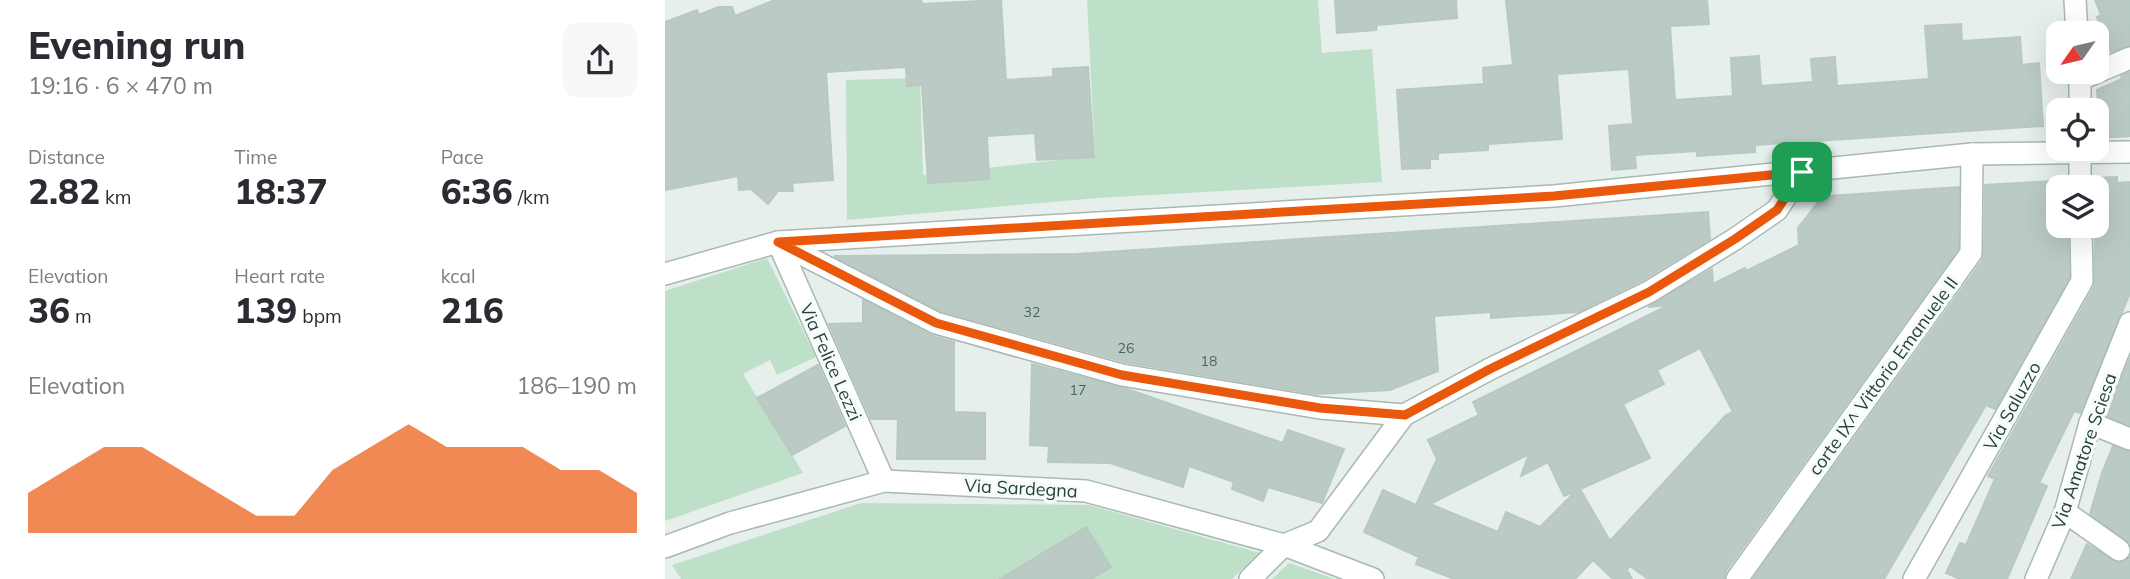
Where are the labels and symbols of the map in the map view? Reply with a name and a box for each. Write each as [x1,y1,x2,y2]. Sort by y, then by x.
north arrow [2046,21,2109,84]
pin [1772,142,1832,202]
street label: corte IX^ Vittorio Emanuele II [1803,272,1963,480]
street label: Via Felice Lezzi [795,300,867,424]
house number: 32 [1024,303,1040,321]
house number: 26 [1118,339,1134,357]
house number: 18 [1201,352,1217,370]
street label: Via Saluzzo [1978,358,2046,454]
street label: Via Amatore Sciesa [2047,370,2121,532]
house number: 17 [1070,381,1086,399]
street label: Via Sardegna [964,474,1078,502]

